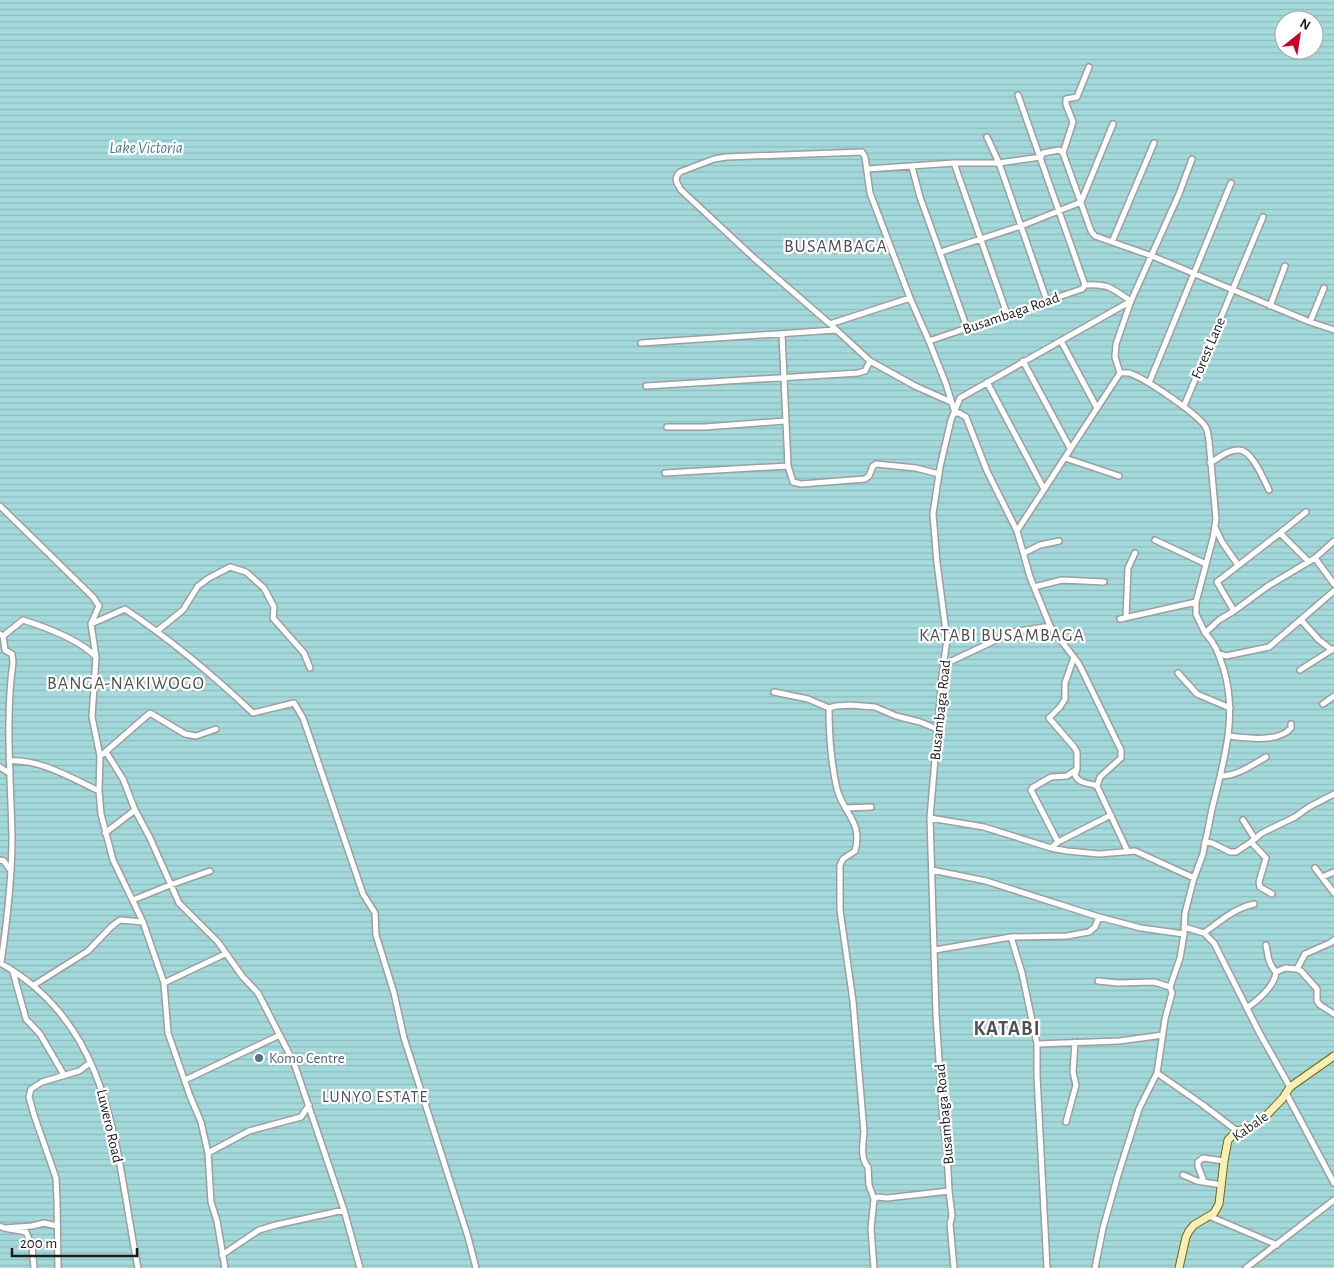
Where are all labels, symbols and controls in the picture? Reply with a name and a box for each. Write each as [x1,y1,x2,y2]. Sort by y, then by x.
north arrow [1274,10,1324,60]
text: N [1297,16,1313,33]
water label: Lake Victoria [109,140,183,156]
district label: BUSAMBAGA [784,238,888,256]
street label: Busambaga Road [961,290,1062,337]
street label: Forest Lane [1189,315,1228,381]
district label: KATABI BUSAMBAGA [919,627,1085,645]
street label: Busambaga Road [928,659,953,761]
district label: BANGA-NAKIWOGO [47,675,205,693]
district label: KATABI [973,1019,1041,1039]
place label: Komo Centre [269,1051,345,1066]
marker: Komo Centre [253,1052,265,1064]
street label: Busambaga Road [933,1063,956,1165]
street label: Luwero Road [94,1088,125,1165]
district label: LUNYO ESTATE [322,1089,428,1105]
street label: Kabale [1229,1109,1271,1144]
scale bar [12,1226,138,1258]
text: 200 m [20,1236,57,1251]

